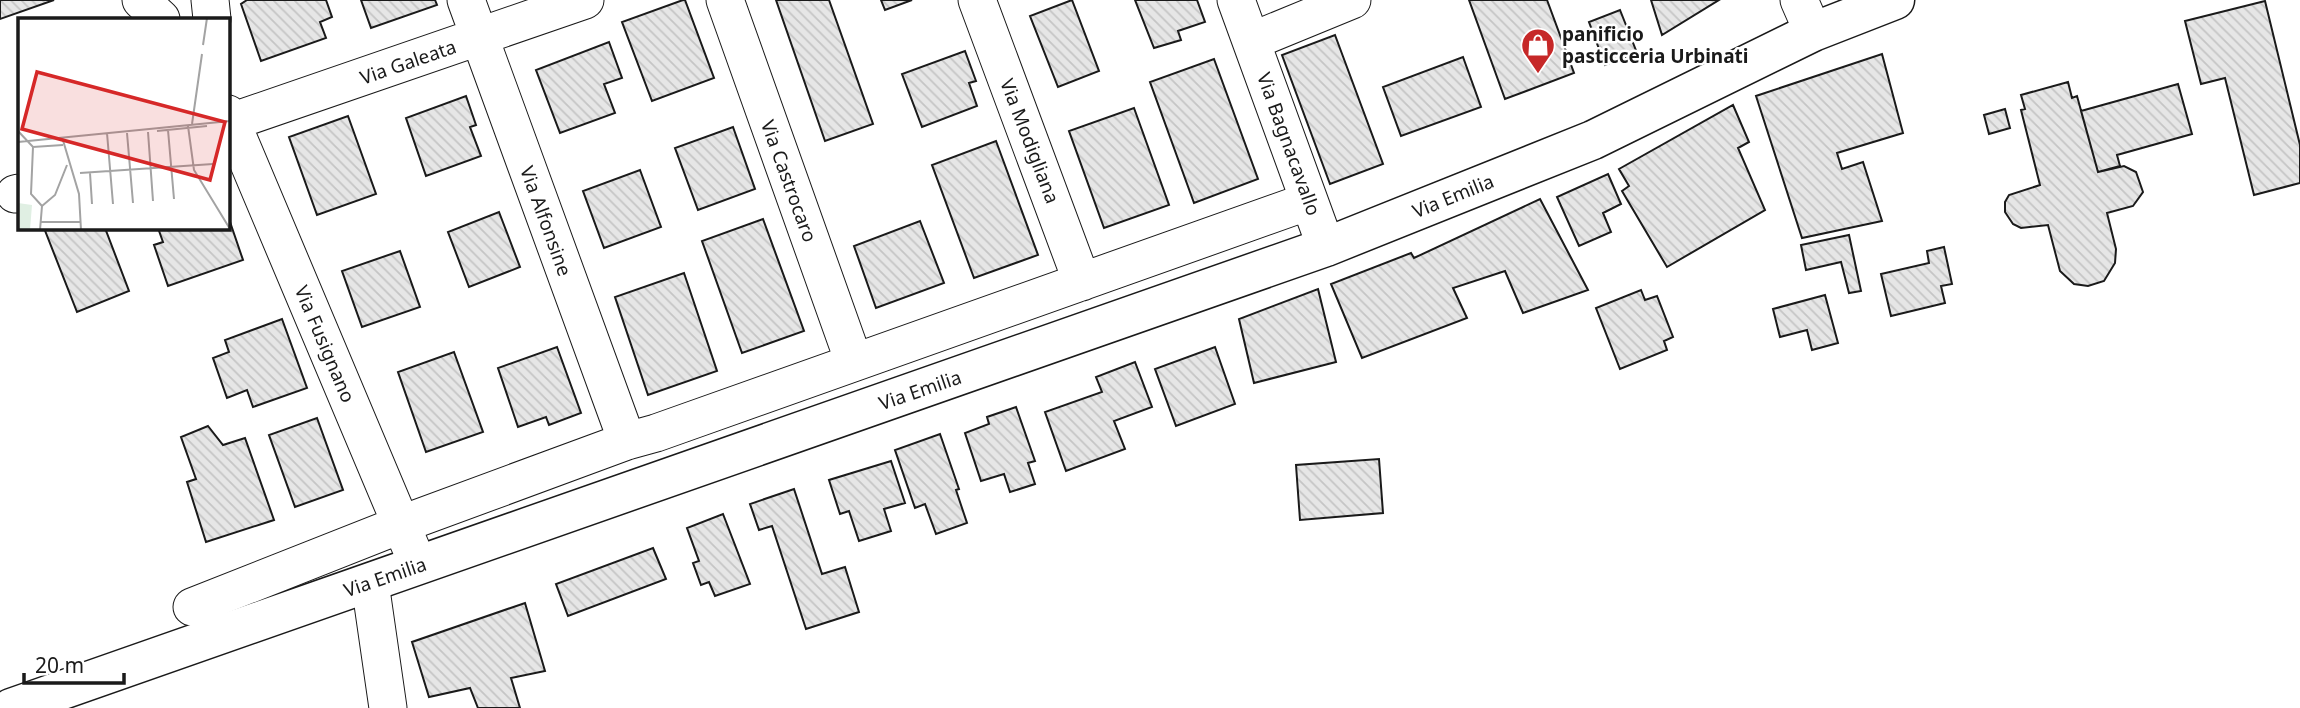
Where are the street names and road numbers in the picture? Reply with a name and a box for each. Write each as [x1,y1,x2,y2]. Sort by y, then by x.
street label: Via Galeata [356,33,460,91]
street label: Via Bagnacavallo [1251,69,1327,219]
street label: Via Modigliana [994,75,1066,207]
street label: Via Castrocaro [755,116,823,246]
street label: Via Alfonsine [514,162,578,280]
street label: Via Emilia [1408,168,1498,224]
street label: Via Fusignano [289,281,361,407]
street label: Via Emilia [875,364,965,416]
street label: Via Emilia [340,551,430,603]

